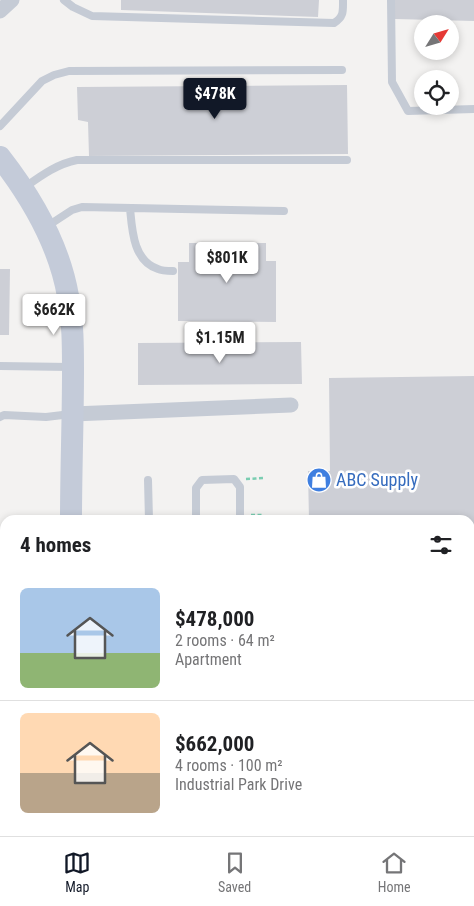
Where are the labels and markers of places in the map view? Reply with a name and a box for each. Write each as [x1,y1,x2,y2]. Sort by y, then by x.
pin: $478K [180,78,250,120]
pin: $801K [192,242,262,284]
pin: $662K [19,294,89,336]
pin: $1.15M [179,322,261,364]
shop icon: ABC Supply [306,467,332,493]
place label: ABC Supply [336,469,418,490]

